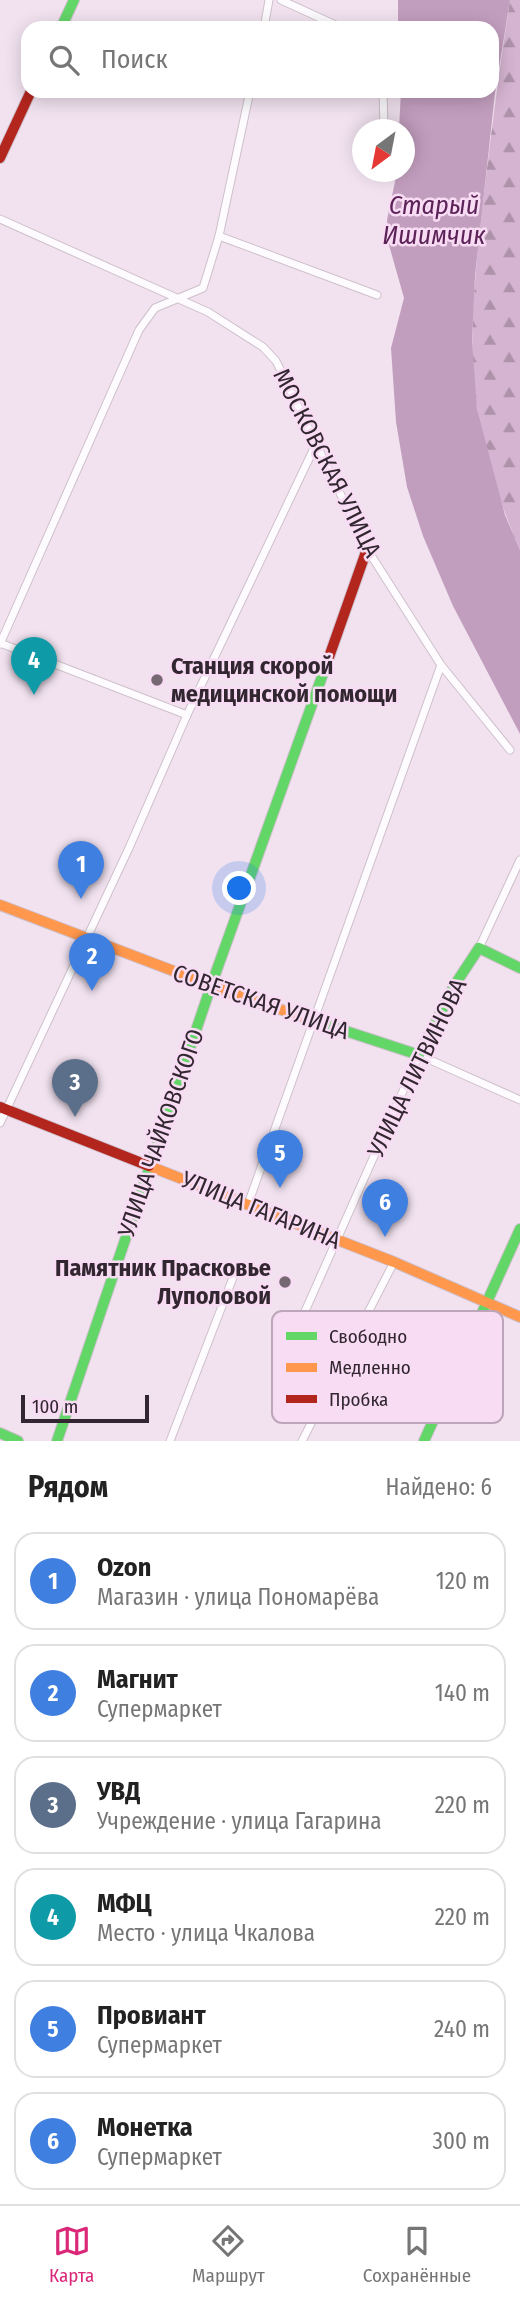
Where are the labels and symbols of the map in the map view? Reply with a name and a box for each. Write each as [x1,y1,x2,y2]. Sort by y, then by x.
north arrow [352,119,415,182]
water label: Старый Ишимчик [382,190,486,251]
street label: МОСКОВСКАЯ УЛИЦА [267,364,387,562]
pin: 4 [11,637,57,695]
place label: Станция скорой медицинской помощи [171,652,397,708]
marker: Станция скорой медицинской помощи [149,672,165,688]
pin: 1 [58,841,104,899]
your location [222,871,256,905]
pin: 2 [69,933,115,991]
street label: СОВЕТСКАЯ УЛИЦА [169,959,353,1045]
street label: УЛИЦА ЛИТВИНОВА [361,974,473,1163]
street label: УЛИЦА ЧАЙКОВСКОГО [112,1025,210,1242]
pin: 3 [52,1059,98,1117]
pin: 5 [257,1130,303,1188]
street label: УЛИЦА ГАГАРИНА [176,1165,345,1255]
pin: 6 [362,1179,408,1237]
place label: Памятник Прасковье Луполовой [55,1254,271,1310]
marker: Памятник Прасковье Луполовой [277,1274,293,1290]
legend [272,1311,503,1423]
text: Свободно [329,1325,407,1348]
text: Медленно [329,1356,411,1379]
text: Пробка [329,1388,388,1411]
scale bar [21,1392,149,1424]

